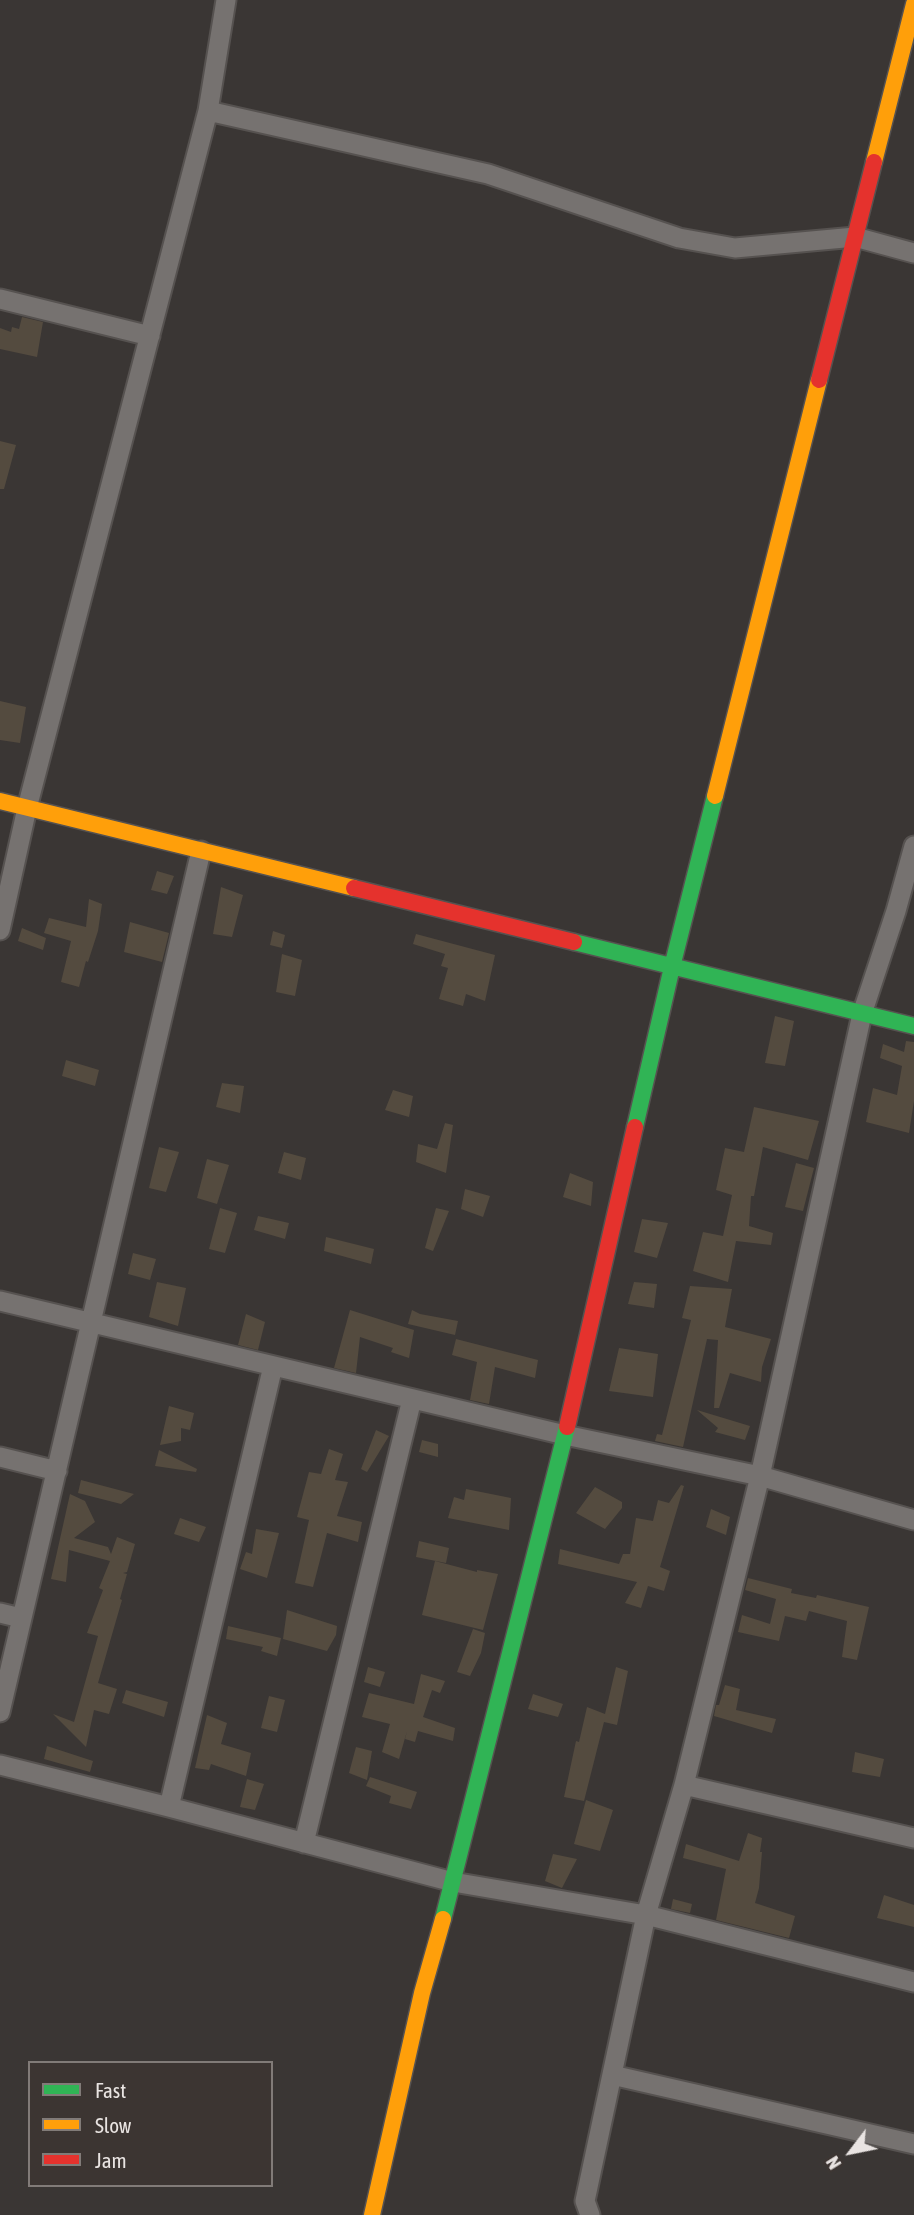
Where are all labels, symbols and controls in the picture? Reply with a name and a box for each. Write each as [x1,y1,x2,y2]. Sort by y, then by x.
legend [28,2061,273,2187]
text: Fast [95,2078,126,2102]
text: Slow [95,2113,131,2137]
north arrow [816,2117,886,2187]
text: Jam [95,2148,127,2172]
text: N [821,2153,845,2174]

